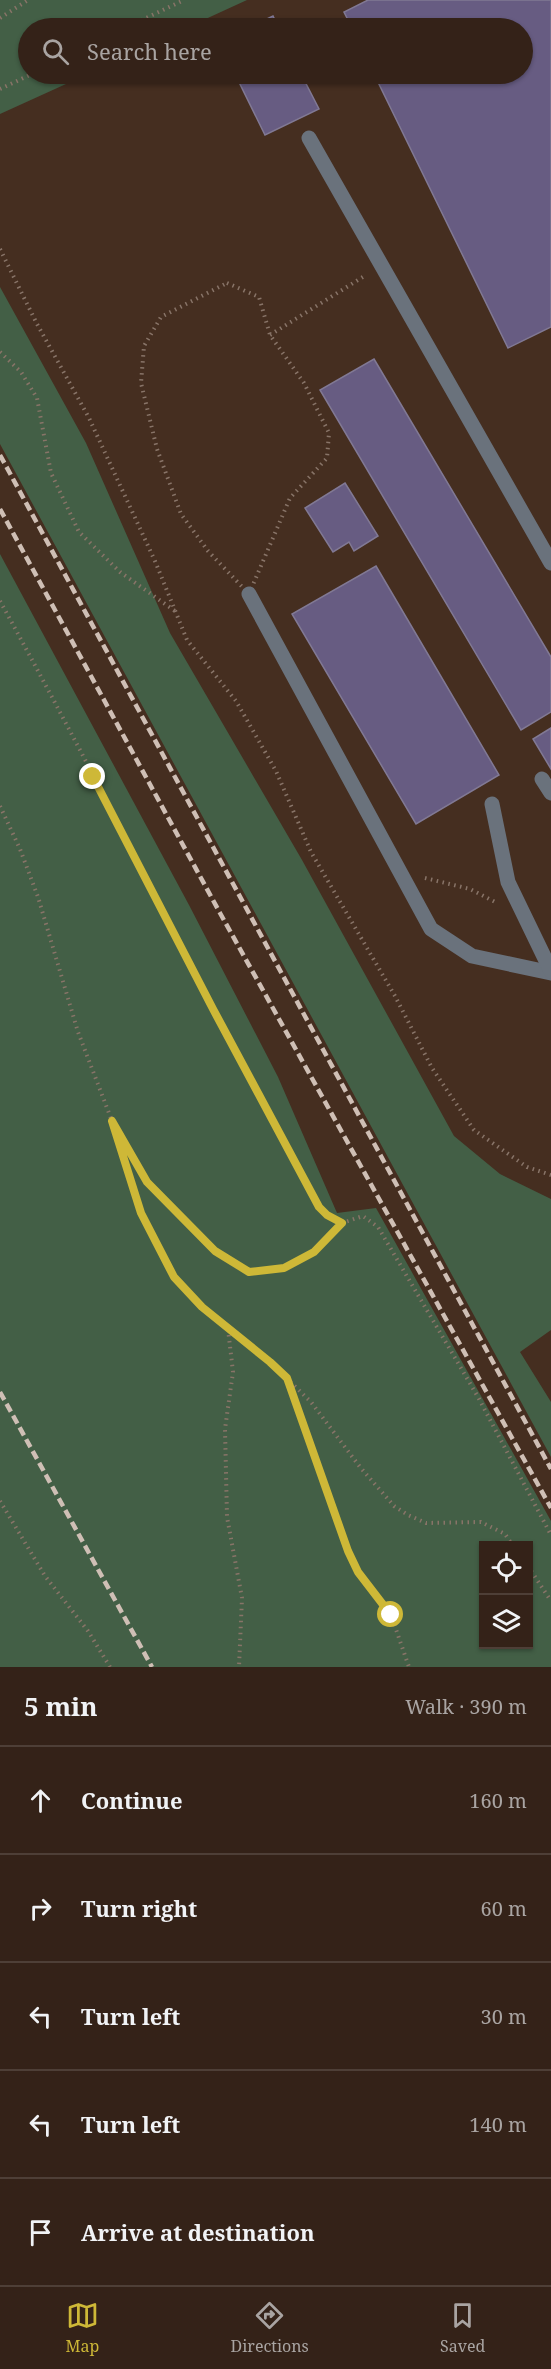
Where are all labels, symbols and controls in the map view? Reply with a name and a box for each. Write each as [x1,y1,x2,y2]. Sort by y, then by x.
search box [18,18,533,84]
icon: search [39,35,72,68]
text: Search here [87,36,212,66]
route end [79,763,105,789]
map controls [479,1541,533,1649]
button: locate [479,1541,533,1595]
button: layers [479,1595,533,1649]
route start [377,1601,403,1627]
text: 5 min [24,1688,98,1724]
text: Walk · 390 m [405,1693,527,1720]
icon: ahead [24,1784,57,1817]
text: Continue [81,1785,183,1815]
text: 160 m [469,1787,527,1814]
icon: right [24,1892,57,1925]
text: Turn right [81,1893,197,1923]
text: 60 m [481,1895,527,1922]
icon: left [24,2000,57,2033]
text: Turn left [81,2001,180,2031]
text: 30 m [481,2003,527,2030]
icon: left [24,2108,57,2141]
text: Turn left [81,2109,180,2139]
text: 140 m [469,2111,527,2138]
icon: arrive [24,2216,57,2249]
text: Arrive at destination [81,2217,315,2247]
tab: Map [66,2299,99,2357]
tab: Directions [231,2299,309,2357]
tab: Saved [440,2299,485,2357]

